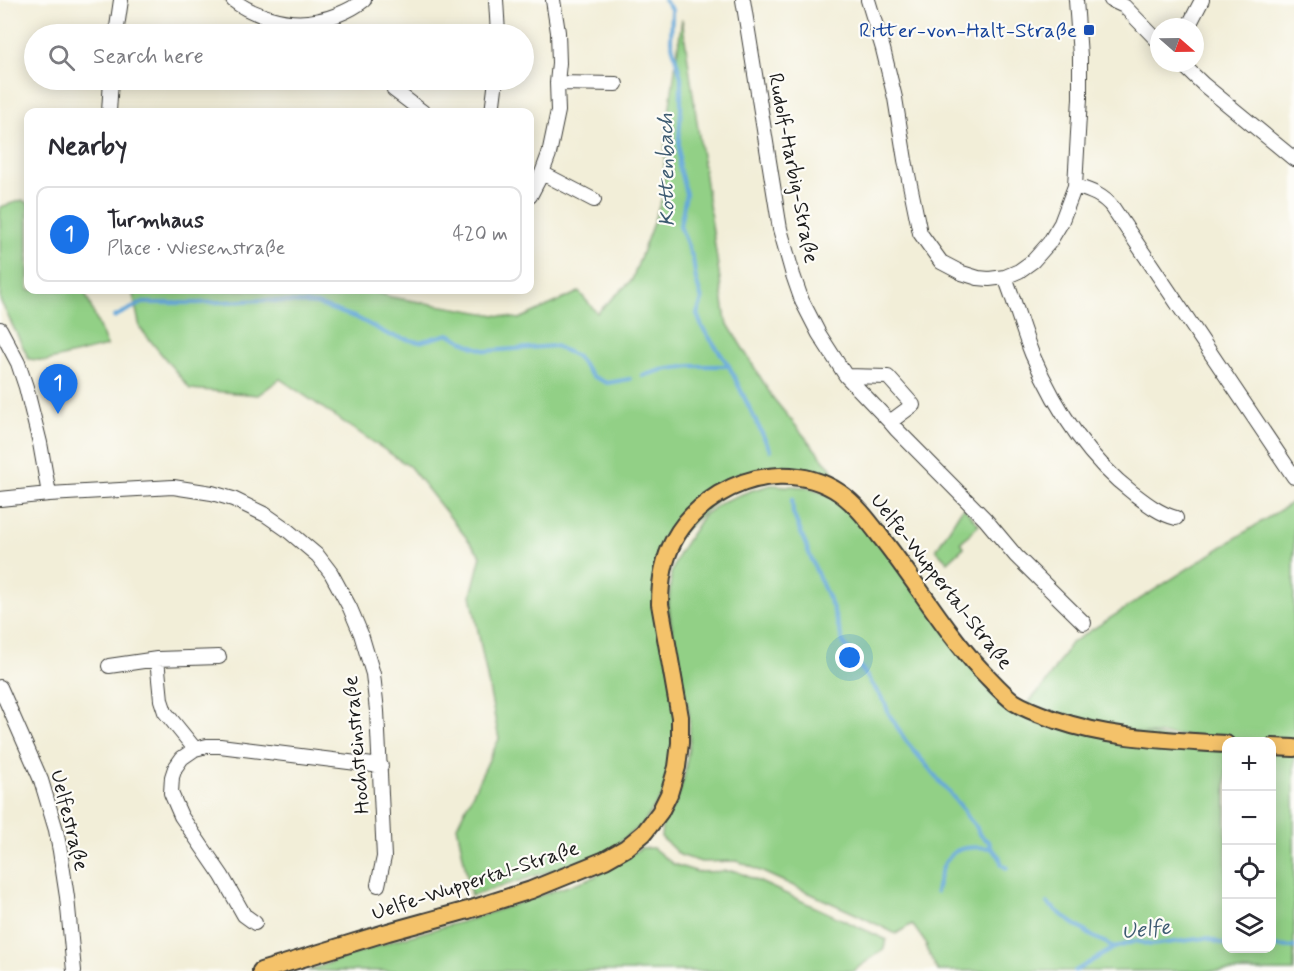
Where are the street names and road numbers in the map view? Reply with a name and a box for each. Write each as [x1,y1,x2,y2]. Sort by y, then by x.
street label: Rudolf-Harbig-Straße [761,71,825,266]
street label: Uelfe-Wuppertal-Straße [864,488,1019,675]
street label: Hochsteinstraße [337,675,377,815]
street label: Uelfestraße [43,767,95,874]
street label: Uelfe-Wuppertal-Straße [368,834,583,928]

